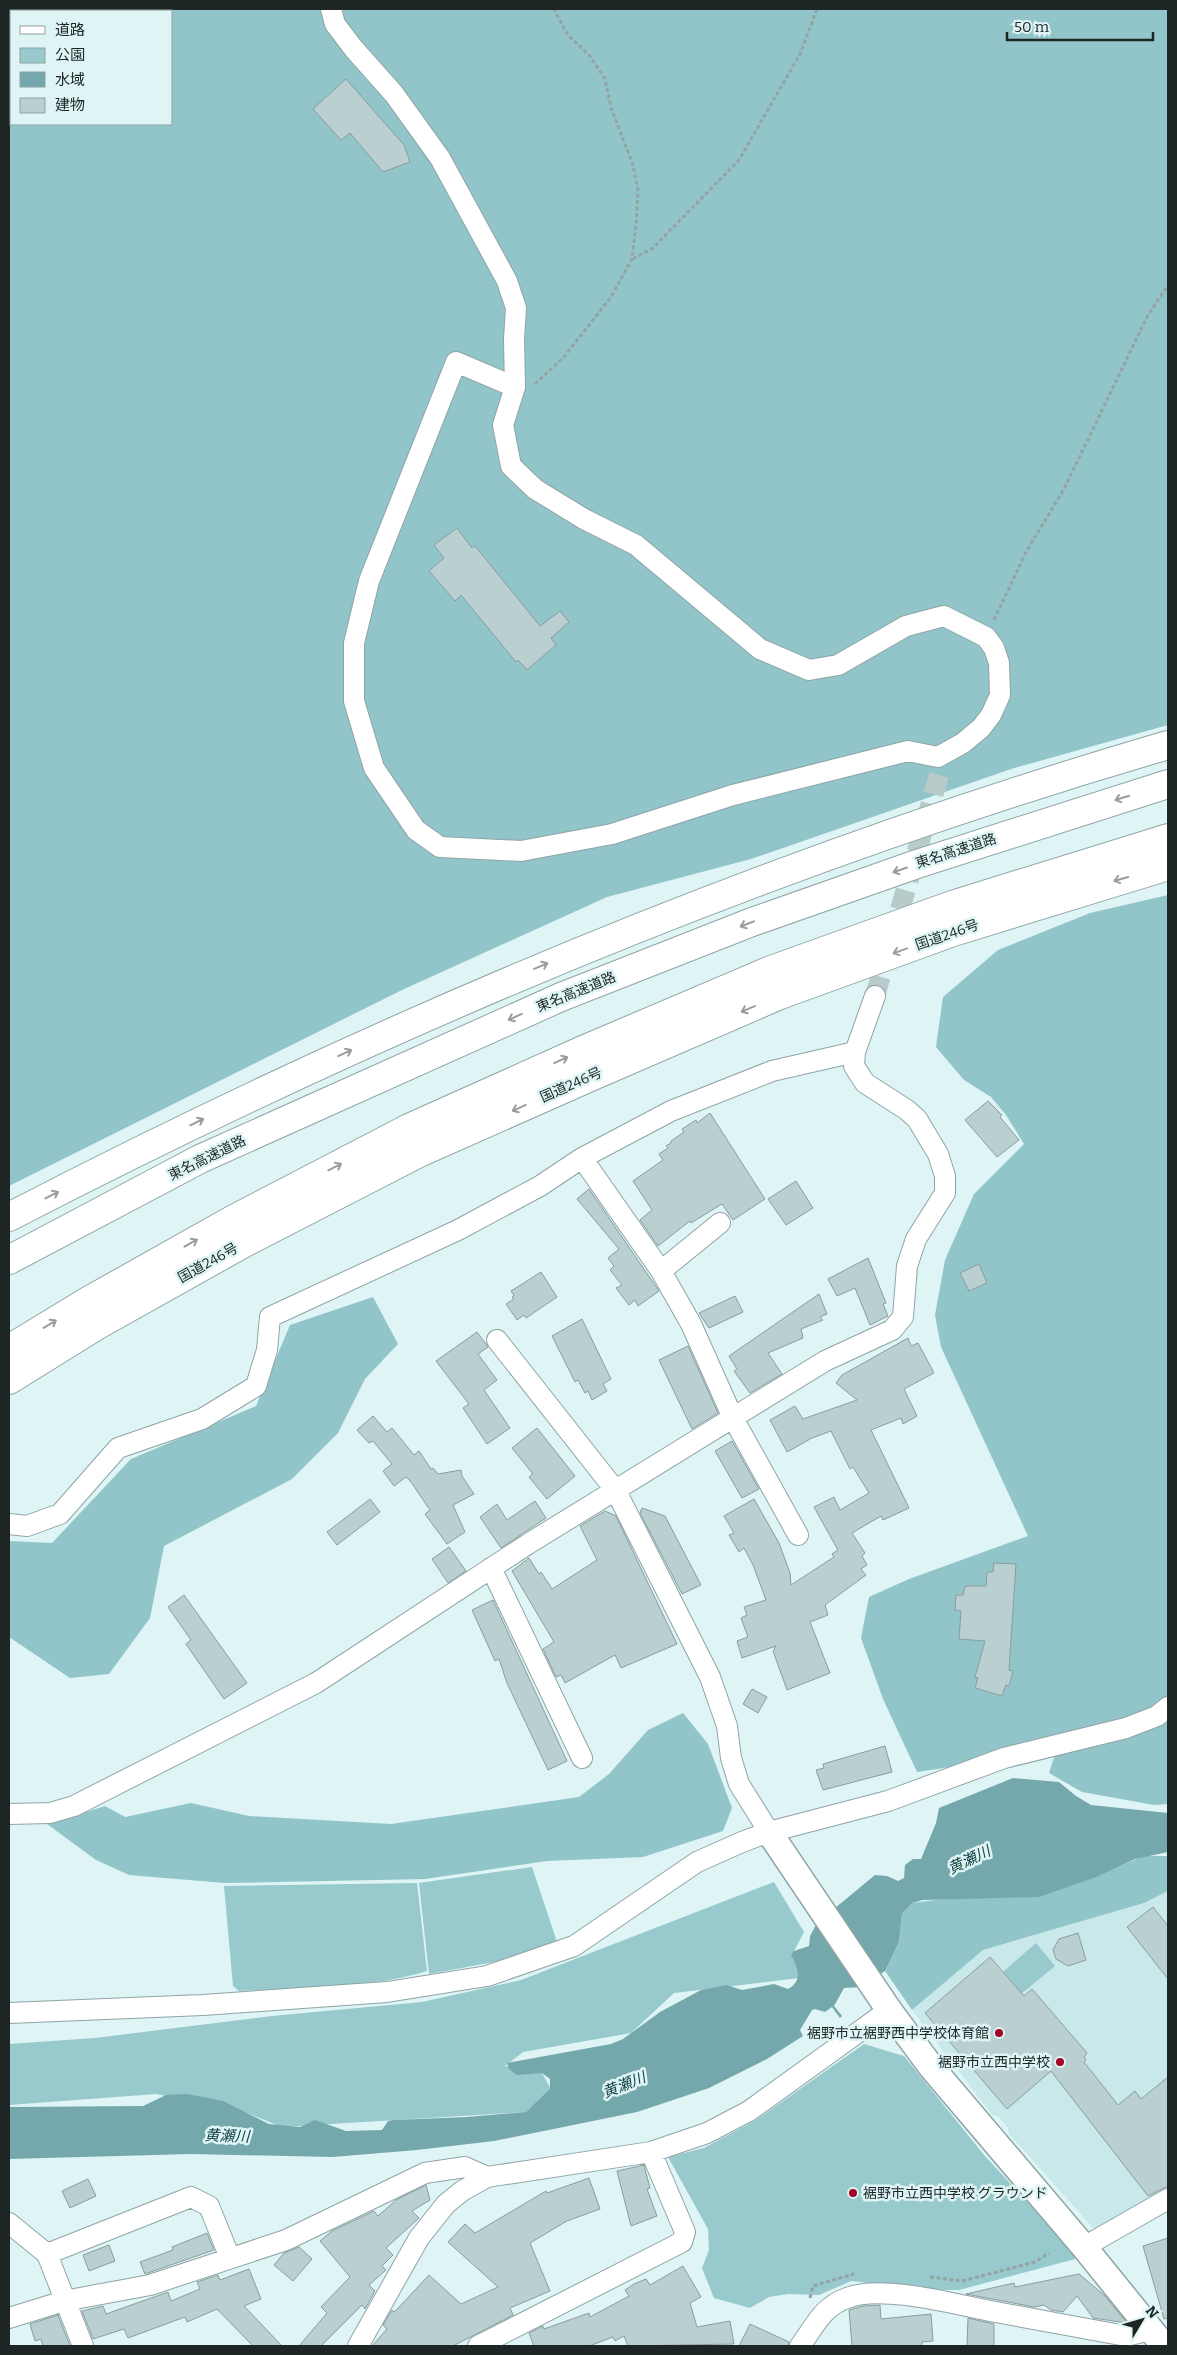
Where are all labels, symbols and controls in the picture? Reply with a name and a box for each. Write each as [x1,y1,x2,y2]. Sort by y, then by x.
legend [10,10,172,125]
scale bar [1007,10,1153,42]
text: 50 m [1014,18,1050,36]
text: 道路 [55,21,85,39]
text: 公園 [55,46,85,64]
text: 水域 [55,71,85,89]
text: 建物 [55,96,85,114]
one-way arrow [1114,794,1130,804]
street label: 東名高速道路 [913,830,999,872]
one-way arrow [893,865,909,875]
one-way arrow [1114,875,1130,885]
street label: 国道246号 [913,916,981,954]
one-way arrow [740,919,755,929]
one-way arrow [893,947,908,956]
one-way arrow [533,961,548,971]
street label: 東名高速道路 [534,968,618,1016]
one-way arrow [741,1004,756,1014]
one-way arrow [508,1013,523,1023]
one-way arrow [337,1048,352,1058]
one-way arrow [553,1055,568,1065]
street label: 国道246号 [537,1064,605,1106]
one-way arrow [512,1104,527,1114]
one-way arrow [189,1117,204,1126]
street label: 東名高速道路 [166,1132,248,1184]
one-way arrow [327,1162,342,1171]
one-way arrow [44,1190,59,1199]
one-way arrow [184,1237,198,1247]
street label: 国道246号 [175,1240,241,1286]
one-way arrow [43,1318,57,1328]
water label: 黄瀬川 [945,1841,995,1878]
place label: 裾野市立裾野西中学校体育館 [807,2025,989,2042]
marker: 裾野市立裾野西中学校体育館 [993,2027,1005,2039]
place label: 裾野市立西中学校 [938,2054,1050,2071]
marker: 裾野市立西中学校 [1054,2056,1066,2068]
water label: 黄瀬川 [600,2067,650,2102]
water label: 黄瀬川 [204,2126,252,2146]
place label: 裾野市立西中学校 グラウンド [863,2185,1048,2202]
marker: 裾野市立西中学校 グラウンド [847,2187,859,2199]
north arrow [1117,2295,1167,2345]
text: N [1142,2303,1162,2322]

